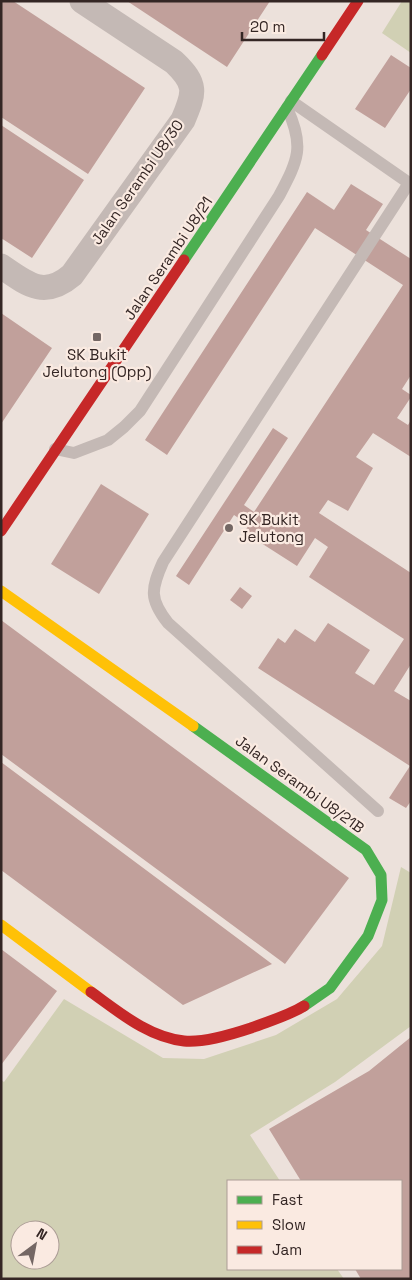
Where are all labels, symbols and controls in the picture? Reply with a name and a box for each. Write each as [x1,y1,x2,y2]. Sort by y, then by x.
scale bar [242,10,324,42]
text: 20 m [250,17,285,36]
street label: Jalan Serambi U8/30 [87,116,187,248]
street label: Jalan Serambi U8/21 [120,193,216,323]
marker: SK Bukit Jelutong (Opp) [91,331,103,343]
place label: SK Bukit Jelutong (Opp) [42,345,152,382]
place label: SK Bukit Jelutong [239,510,304,546]
marker: SK Bukit Jelutong [223,522,235,534]
street label: Jalan Serambi U8/21B [232,731,368,837]
legend [227,1180,402,1270]
text: Fast [272,1190,303,1209]
text: Slow [272,1215,306,1234]
north arrow [10,1220,60,1270]
text: N [33,1224,51,1244]
text: Jam [272,1240,302,1259]

